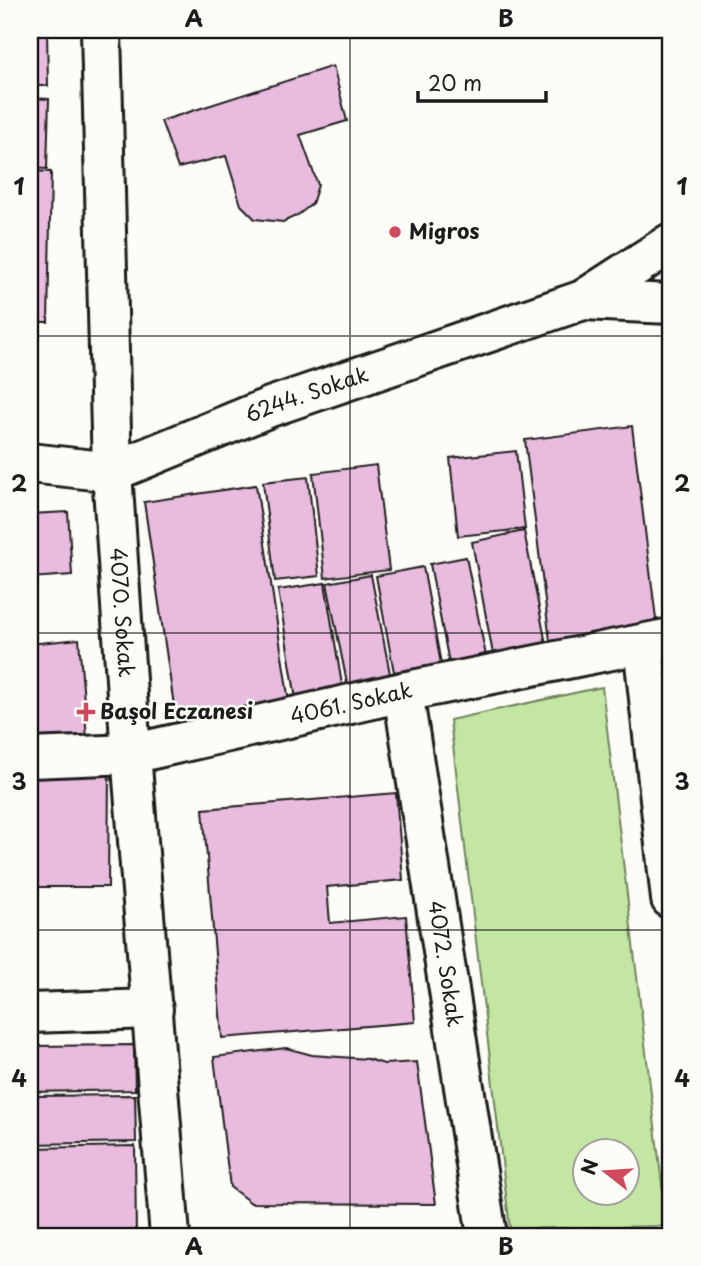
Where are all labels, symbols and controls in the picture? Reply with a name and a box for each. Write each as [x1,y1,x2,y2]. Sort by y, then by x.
text: A [185,0,203,35]
text: B [498,0,514,35]
scale bar [418,60,545,104]
text: 20 m [428,66,482,98]
text: 1 [14,168,25,203]
text: 1 [677,168,688,203]
place label: Migros [409,214,480,246]
marker: Migros [387,224,403,240]
street label: 6244. Sokak [240,357,372,430]
text: 2 [11,465,27,500]
text: 2 [674,465,690,500]
street label: 4070. Sokak [103,546,144,678]
street label: 4061. Sokak [287,673,415,731]
place label: Başol Eczanesi [100,694,253,726]
marker: Başol Eczanesi [78,704,94,720]
text: 3 [11,763,27,798]
text: 3 [674,763,690,798]
street label: 4072. Sokak [421,898,472,1029]
text: 4 [11,1060,27,1095]
text: 4 [674,1060,690,1095]
north arrow [572,1136,642,1206]
text: N [573,1155,604,1178]
text: A [185,1228,203,1263]
text: B [498,1228,514,1263]

